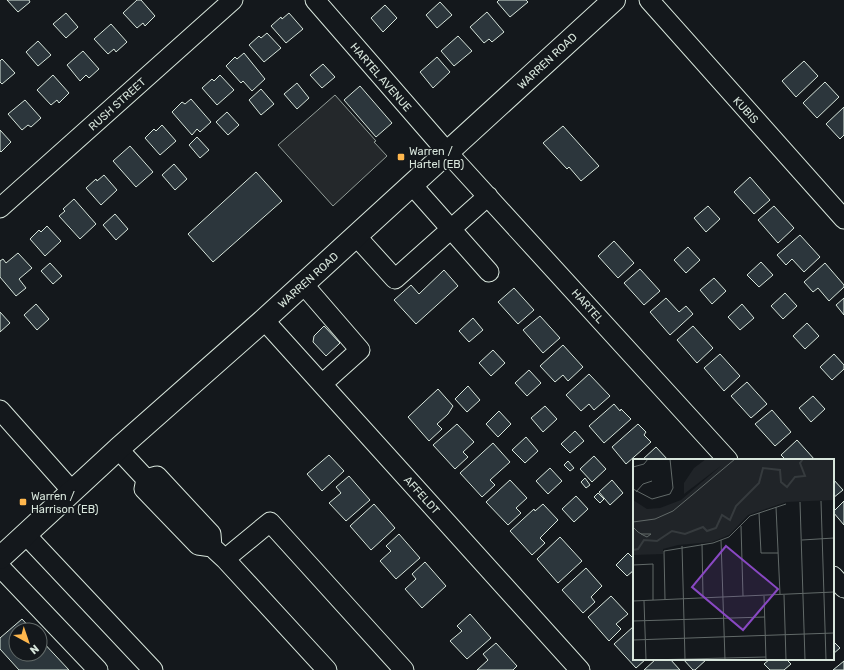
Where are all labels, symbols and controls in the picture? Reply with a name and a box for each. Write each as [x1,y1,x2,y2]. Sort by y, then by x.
street label: WARREN ROAD [515,30,580,92]
street label: HARTEL AVENUE [347,40,414,114]
street label: RUSH STREET [86,75,149,133]
street label: KUBIS [730,94,761,127]
place label: Warren / Hartel (EB) [409,145,464,171]
marker: Warren / Hartel (EB) [396,152,406,162]
street label: WARREN ROAD [275,250,341,311]
street label: HARTEL [569,287,606,326]
inset map [633,459,834,660]
street label: AFFELDT [401,474,443,518]
place label: Warren / Harrison (EB) [31,490,99,516]
marker: Warren / Harrison (EB) [18,497,28,507]
north arrow [8,622,48,662]
text: N [27,642,41,657]

